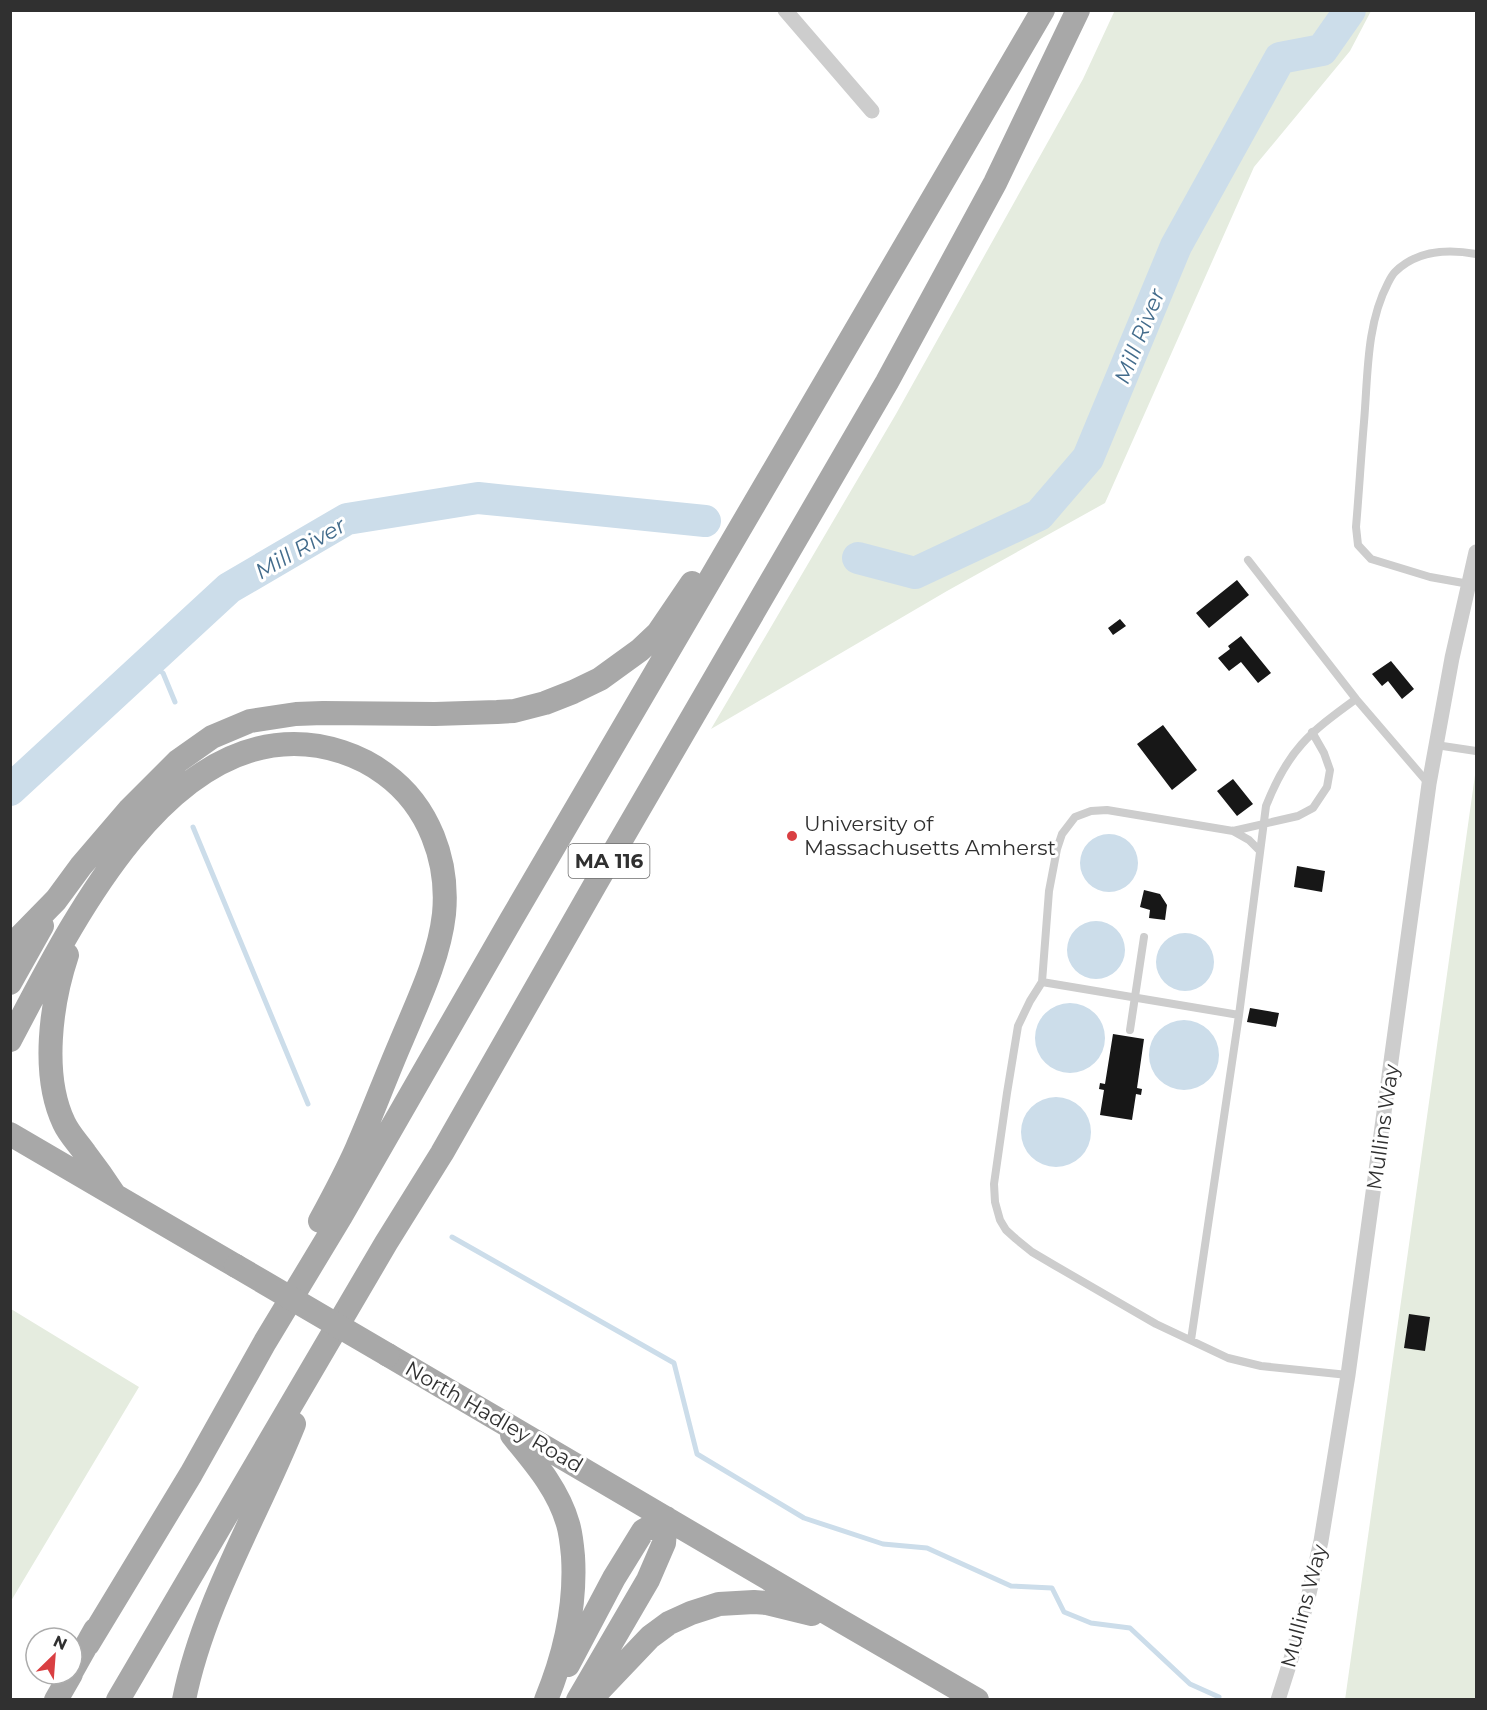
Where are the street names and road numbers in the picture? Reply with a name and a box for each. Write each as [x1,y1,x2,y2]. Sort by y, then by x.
road number: MA 116 [568,844,650,878]
street label: Mullins Way [1361,1062,1404,1191]
street label: North Hadley Road [401,1356,587,1478]
street label: Mullins Way [1275,1541,1332,1670]

